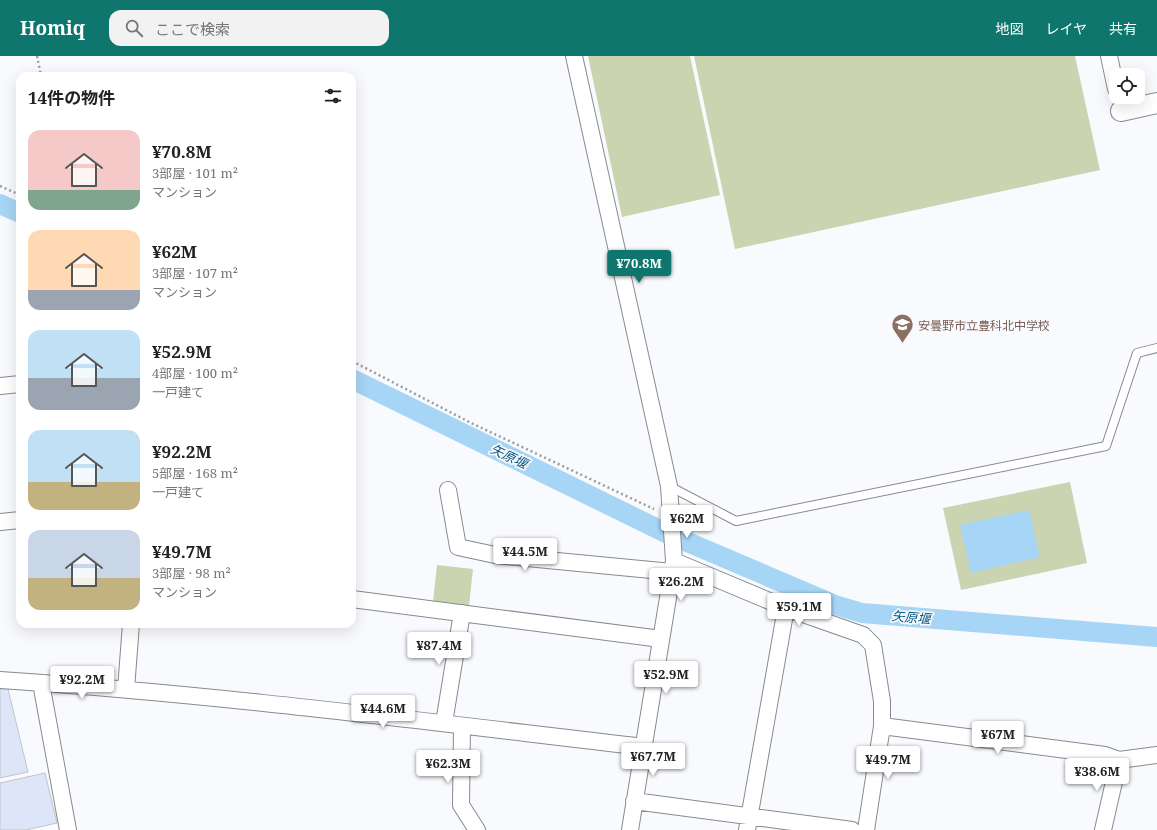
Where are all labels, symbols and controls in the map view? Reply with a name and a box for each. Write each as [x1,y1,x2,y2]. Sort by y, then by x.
search box [109,10,389,46]
text: Homiq [20,15,85,41]
icon: search [123,17,145,39]
text: ここで検索 [155,19,230,39]
text: 地図 [995,19,1023,38]
text: レイヤ [1045,19,1087,38]
text: 共有 [1109,19,1137,38]
map controls [1109,68,1145,104]
button: locate [1109,68,1145,104]
icon: filters [322,85,344,107]
text: 14件の物件 [28,86,115,109]
text: ¥70.8M [152,140,212,163]
icon: home [60,146,108,194]
text: 3部屋 · 101 m² [152,164,238,182]
text: マンション [152,183,217,201]
text: ¥62M [152,240,197,263]
icon: home [60,246,108,294]
pin: ¥70.8M [606,250,672,284]
text: ¥70.8M [616,254,662,272]
text: 3部屋 · 107 m² [152,264,238,282]
text: マンション [152,283,217,301]
school or university icon: 安曇野市立豊科北中学校 [889,312,915,345]
place label: 安曇野市立豊科北中学校 [918,317,1050,334]
text: ¥52.9M [152,340,212,363]
icon: home [60,346,108,394]
text: 4部屋 · 100 m² [152,364,238,382]
text: 一戸建て [152,383,204,401]
water label: 矢原堰 [488,439,532,474]
text: ¥92.2M [152,440,212,463]
icon: home [60,446,108,494]
text: 5部屋 · 168 m² [152,464,238,482]
text: 一戸建て [152,483,204,501]
pin: ¥62M [663,505,711,539]
text: ¥62M [670,509,704,527]
pin: ¥44.5M [492,538,558,572]
text: ¥49.7M [152,540,212,563]
text: ¥44.5M [502,542,548,560]
icon: home [60,546,108,594]
text: 3部屋 · 98 m² [152,564,231,582]
pin: ¥26.2M [648,568,714,602]
text: ¥26.2M [658,572,704,590]
text: マンション [152,583,217,601]
pin: ¥59.1M [766,593,832,627]
text: ¥59.1M [776,597,822,615]
water label: 矢原堰 [891,606,933,628]
pin: ¥87.4M [406,632,472,666]
text: ¥87.4M [416,636,462,654]
pin: ¥52.9M [633,661,699,695]
text: ¥52.9M [643,665,689,683]
pin: ¥92.2M [49,666,115,700]
text: ¥92.2M [59,670,105,688]
pin: ¥44.6M [350,695,416,729]
text: ¥44.6M [360,699,406,717]
pin: ¥67M [974,721,1022,755]
text: ¥67M [981,725,1015,743]
pin: ¥67.7M [620,743,686,777]
pin: ¥49.7M [855,746,921,780]
text: ¥67.7M [630,747,676,765]
pin: ¥62.3M [415,750,481,784]
text: ¥49.7M [865,750,911,768]
text: ¥62.3M [425,754,471,772]
pin: ¥38.6M [1064,758,1130,792]
text: ¥38.6M [1074,762,1120,780]

